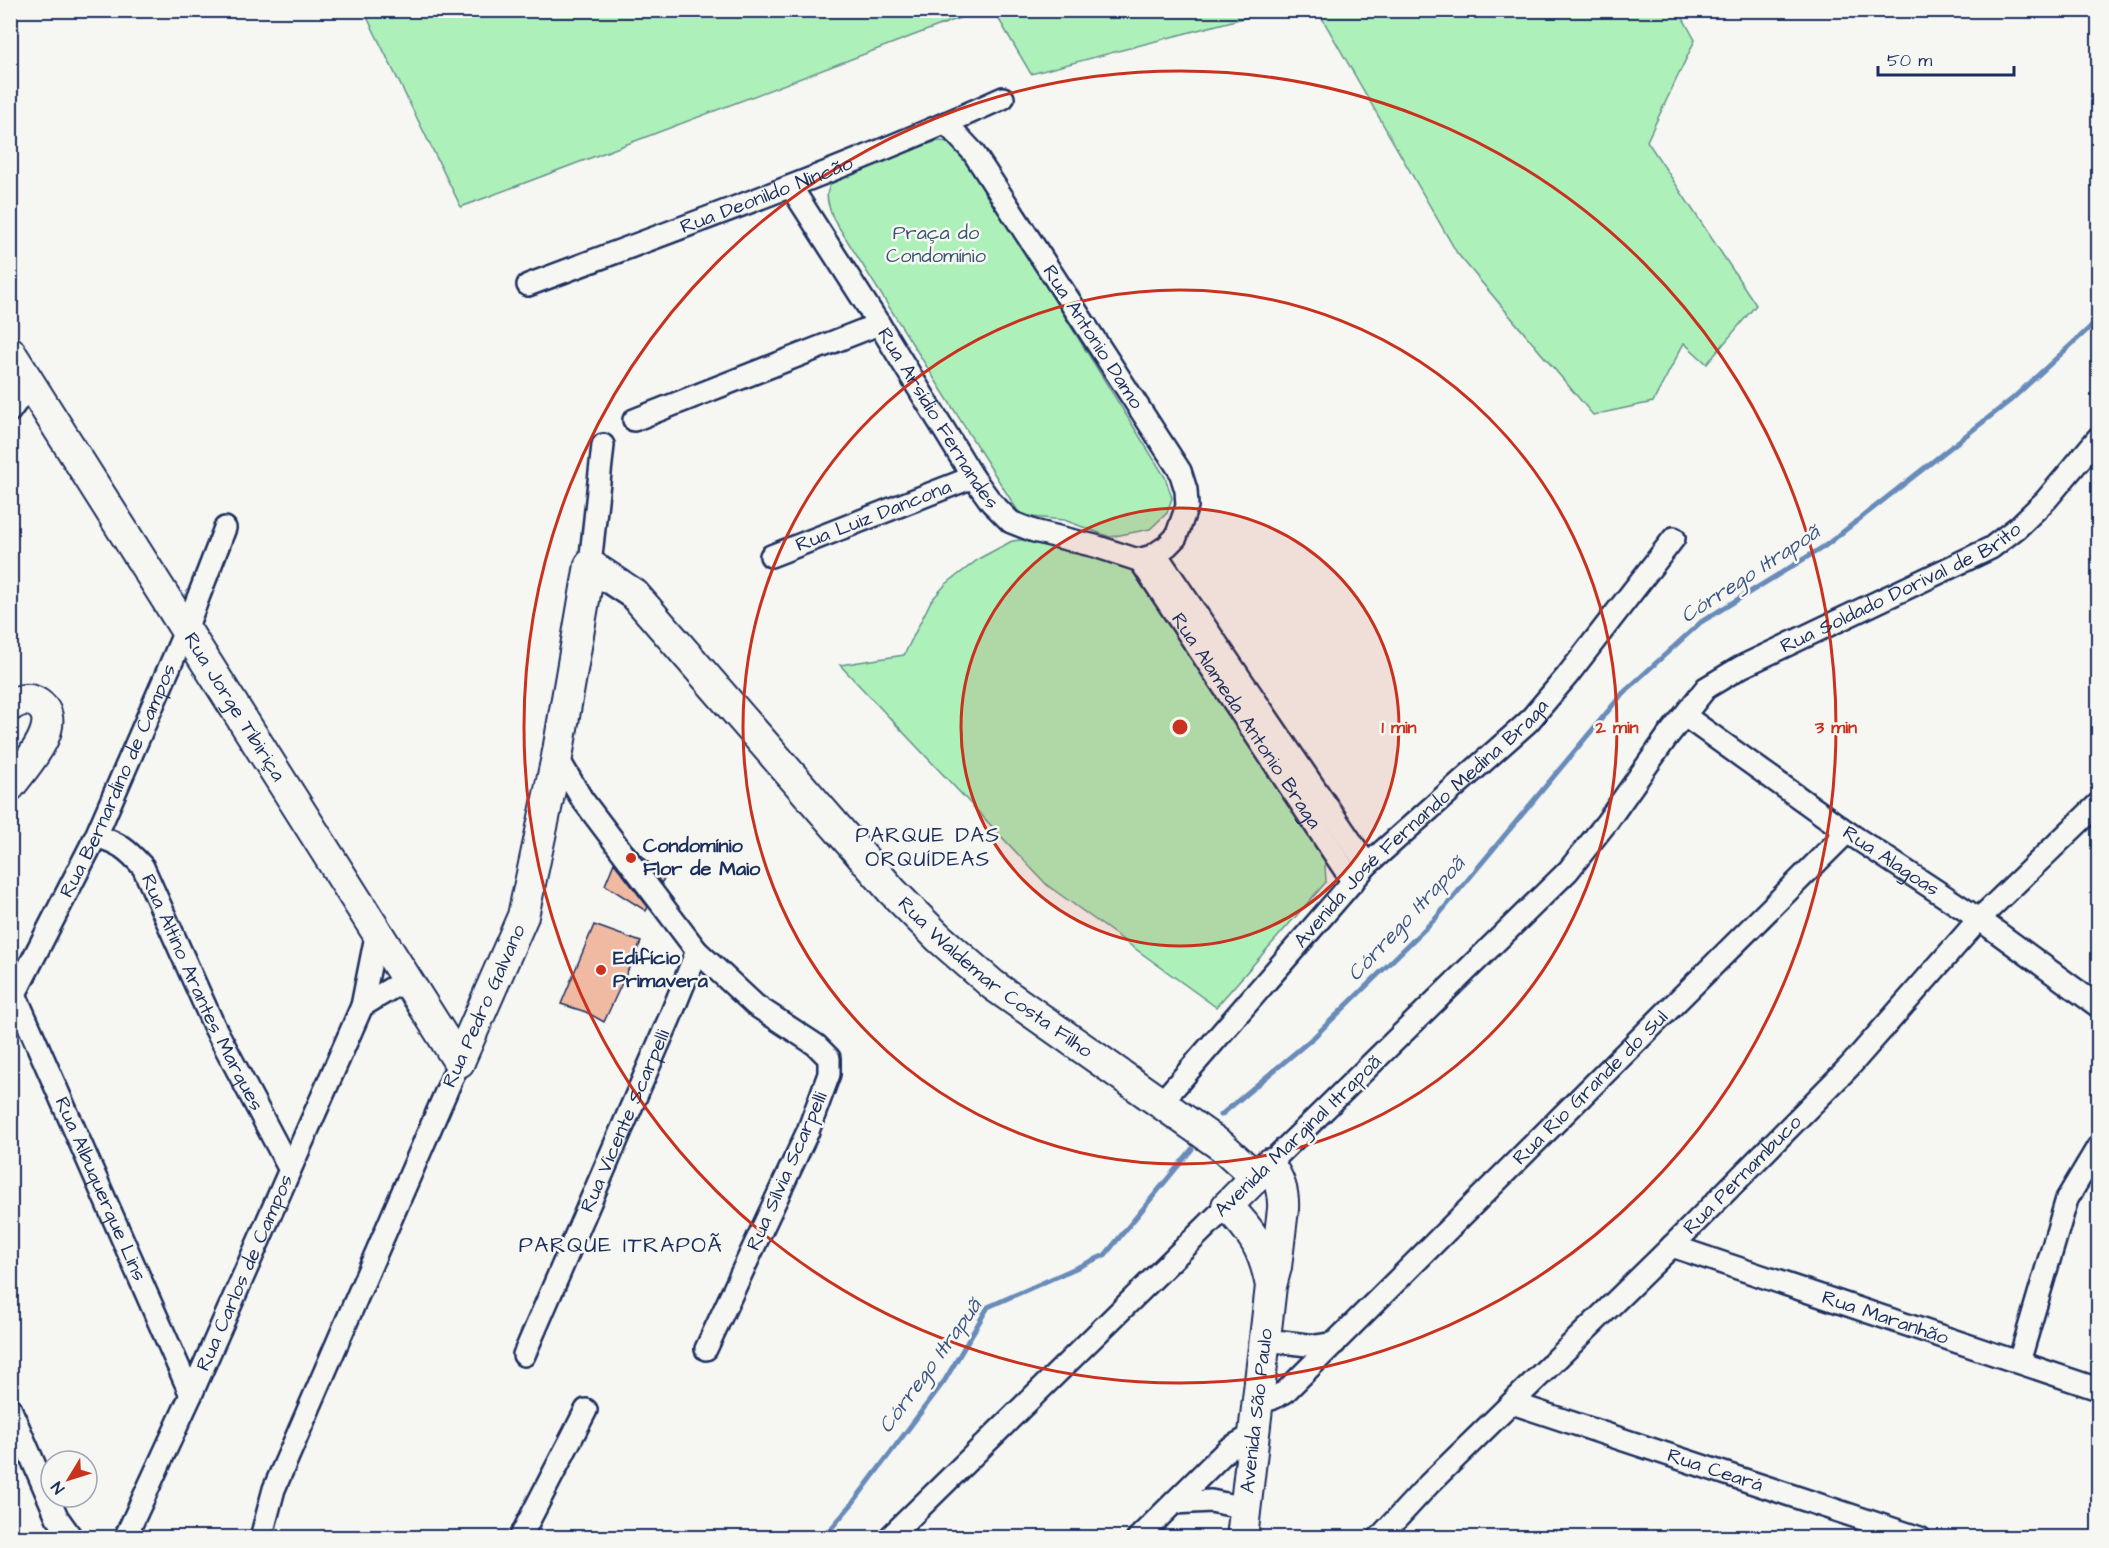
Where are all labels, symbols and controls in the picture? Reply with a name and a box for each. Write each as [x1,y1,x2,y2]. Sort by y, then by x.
scale bar [1878,39,2014,77]
text: 50 m [1887,48,1932,73]
street label: Rua Deonildo Nincão [676,149,857,241]
park label: Praça do Condomínio [886,219,986,270]
street label: Rua Antonio Damo [1036,259,1150,415]
street label: Rua Arsídio Fernandes [871,322,1005,516]
street label: Rua Luiz Dancona [792,473,955,559]
street label: Rua Soldado Dorival de Brito [1776,516,2027,660]
water label: Córrego Itrapoã [1675,517,1828,631]
street label: Rua Alameda Antonio Braga [1164,607,1328,834]
street label: Rua Jorge Tibiriça [177,627,292,787]
street label: Rua Bernardino de Campos [53,659,183,903]
street label: Avenida José Fernando Medina Braga [1287,693,1555,954]
text: 1 min [1381,715,1417,740]
text: 2 min [1594,715,1639,740]
text: 3 min [1814,715,1857,740]
centre of rings [1170,717,1190,737]
street label: Rua Alagoas [1837,819,1945,903]
district label: PARQUE DAS ORQUÍDEAS [856,821,1000,874]
place label: Condomínio Flor de Maio [643,832,761,883]
water label: Córrego Itrapoã [1341,849,1474,988]
marker: Condomínio Flor de Maio [624,851,638,865]
street label: Rua Altino Arantes Marques [134,870,270,1116]
street label: Rua Waldemar Costa Filho [891,890,1098,1065]
street label: Rua Pedro Galvano [435,920,533,1092]
place label: Edifício Primavera [613,944,709,995]
marker: Edifício Primavera [594,963,608,977]
street label: Rua Rio Grande do Sul [1507,1004,1674,1171]
street label: Rua Vicente Scarpelli [573,1025,677,1217]
street label: Avenida Marginal Itrapoã [1208,1049,1389,1224]
street label: Rua Sílvia Scarpelli [739,1087,835,1255]
street label: Rua Albuquerque Lins [48,1092,153,1286]
street label: Rua Pernambuco [1677,1109,1808,1241]
street label: Rua Carlos de Campos [189,1170,300,1375]
district label: PARQUE ITRAPOÃ [519,1230,723,1261]
street label: Rua Maranhão [1818,1283,1952,1352]
water label: Córrego Itrapuã [871,1291,991,1440]
street label: Avenida São Paulo [1233,1327,1280,1495]
street label: Rua Ceará [1664,1441,1767,1499]
north arrow [39,1449,99,1509]
text: N [46,1477,70,1498]

